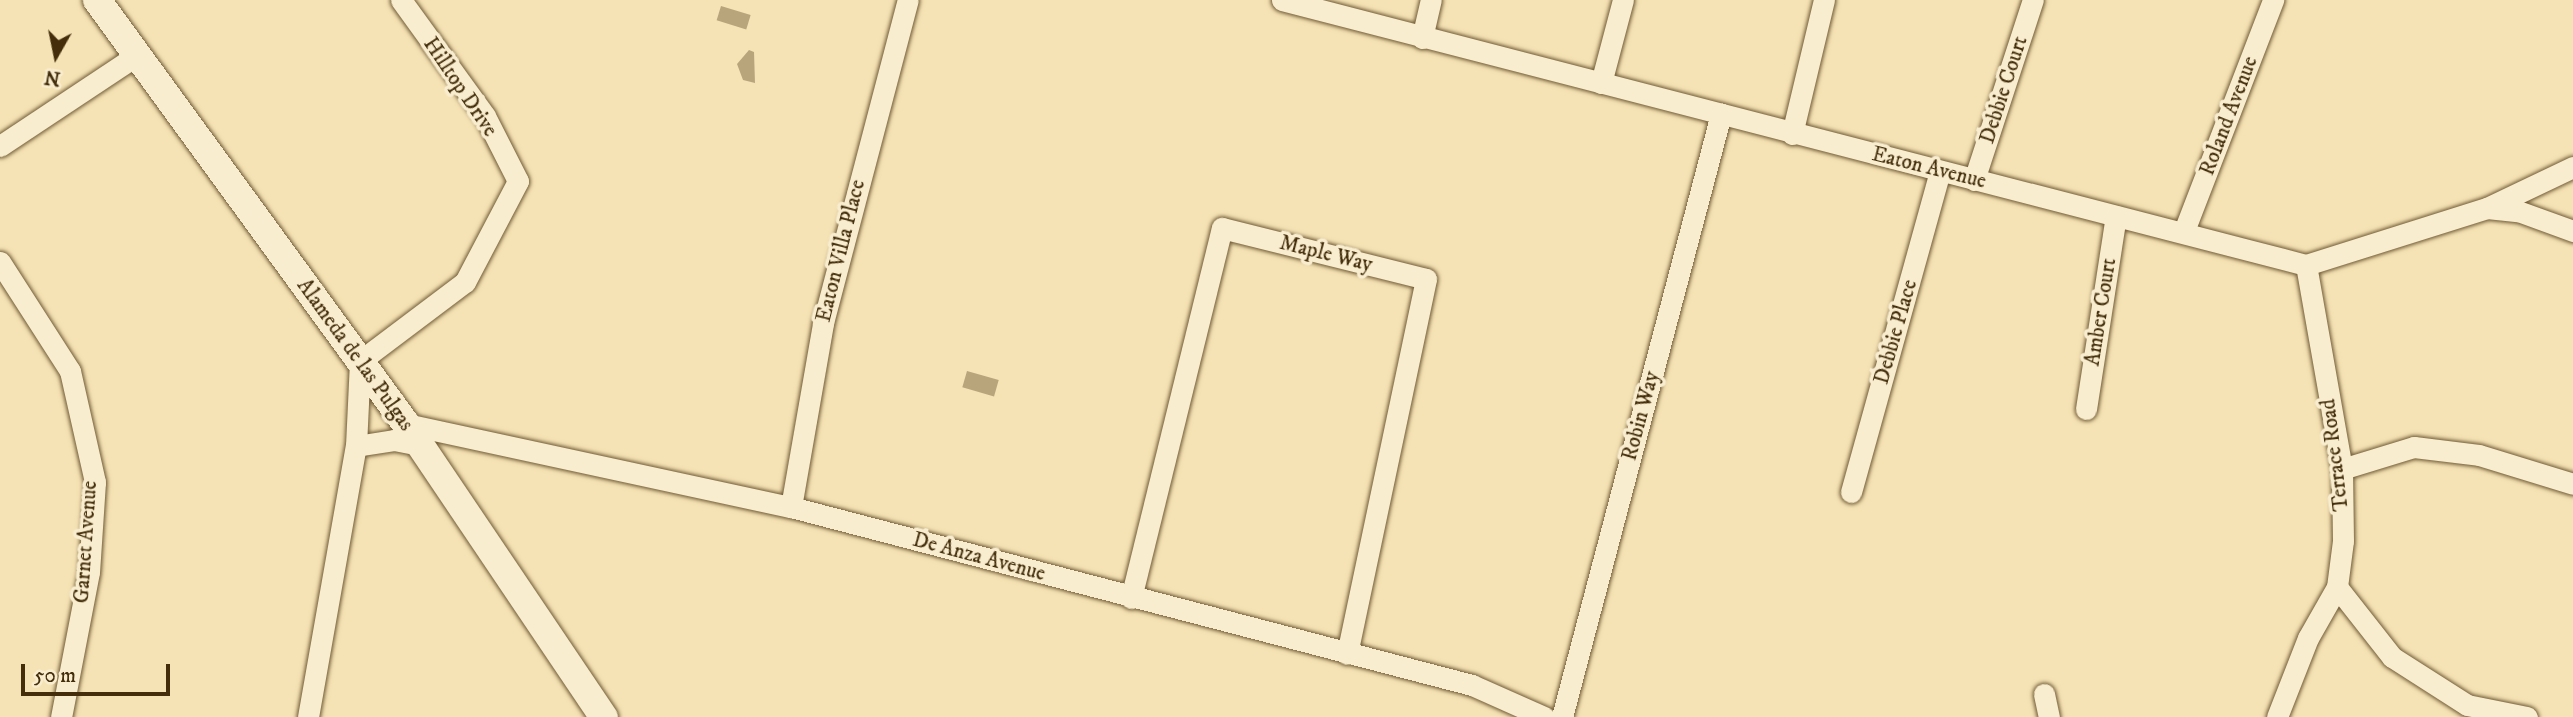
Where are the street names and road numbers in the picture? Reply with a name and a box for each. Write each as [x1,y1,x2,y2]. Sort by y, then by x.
street label: Hilltop Drive [418,33,502,141]
street label: Debbie Court [1975,33,2033,147]
street label: Roland Avenue [2195,53,2263,179]
street label: Eaton Avenue [1869,142,1989,194]
street label: Eaton Villa Place [811,177,871,325]
street label: Maple Way [1277,230,1375,278]
street label: Amber Court [2080,256,2122,368]
street label: Alameda de las Pulgas [291,274,419,436]
street label: Debbie Place [1869,277,1923,387]
street label: Robin Way [1617,369,1665,463]
street label: Terrace Road [2316,398,2354,512]
street label: Garnet Avenue [69,480,103,604]
street label: De Anza Avenue [910,527,1048,587]

